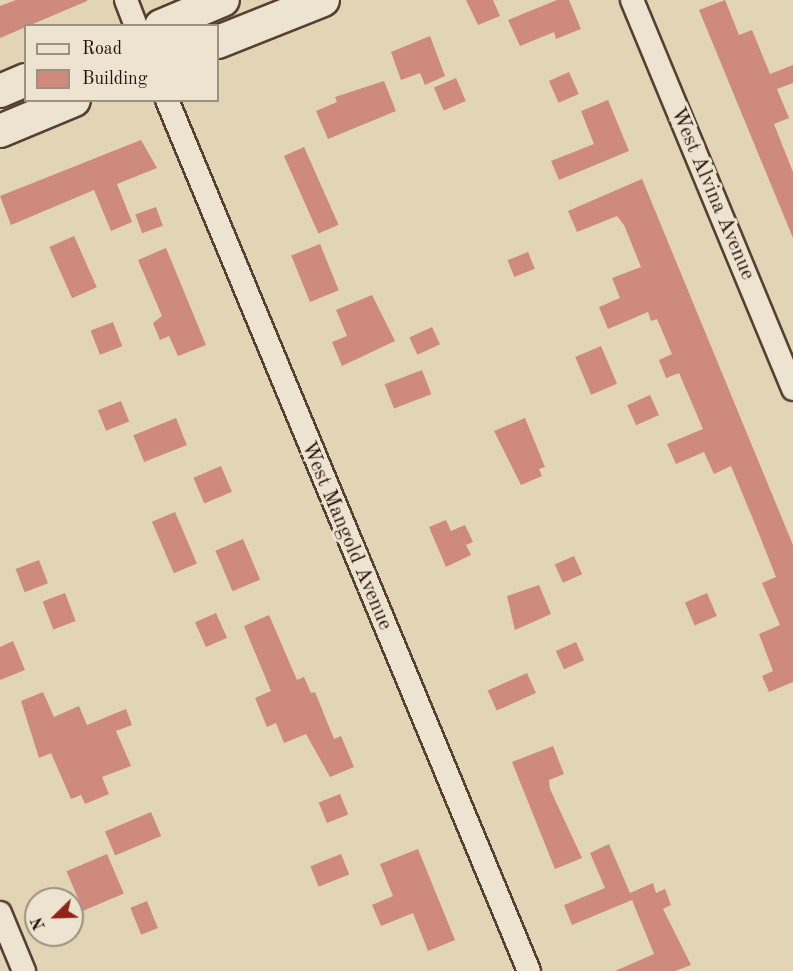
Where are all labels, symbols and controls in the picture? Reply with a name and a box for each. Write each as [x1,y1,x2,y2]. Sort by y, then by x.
legend [24,24,219,102]
text: Road [82,40,122,58]
text: Building [82,70,147,88]
street label: West Alvina Avenue [664,104,760,284]
street label: West Mangold Avenue [295,438,397,634]
north arrow [24,887,84,947]
text: N [30,915,49,932]

